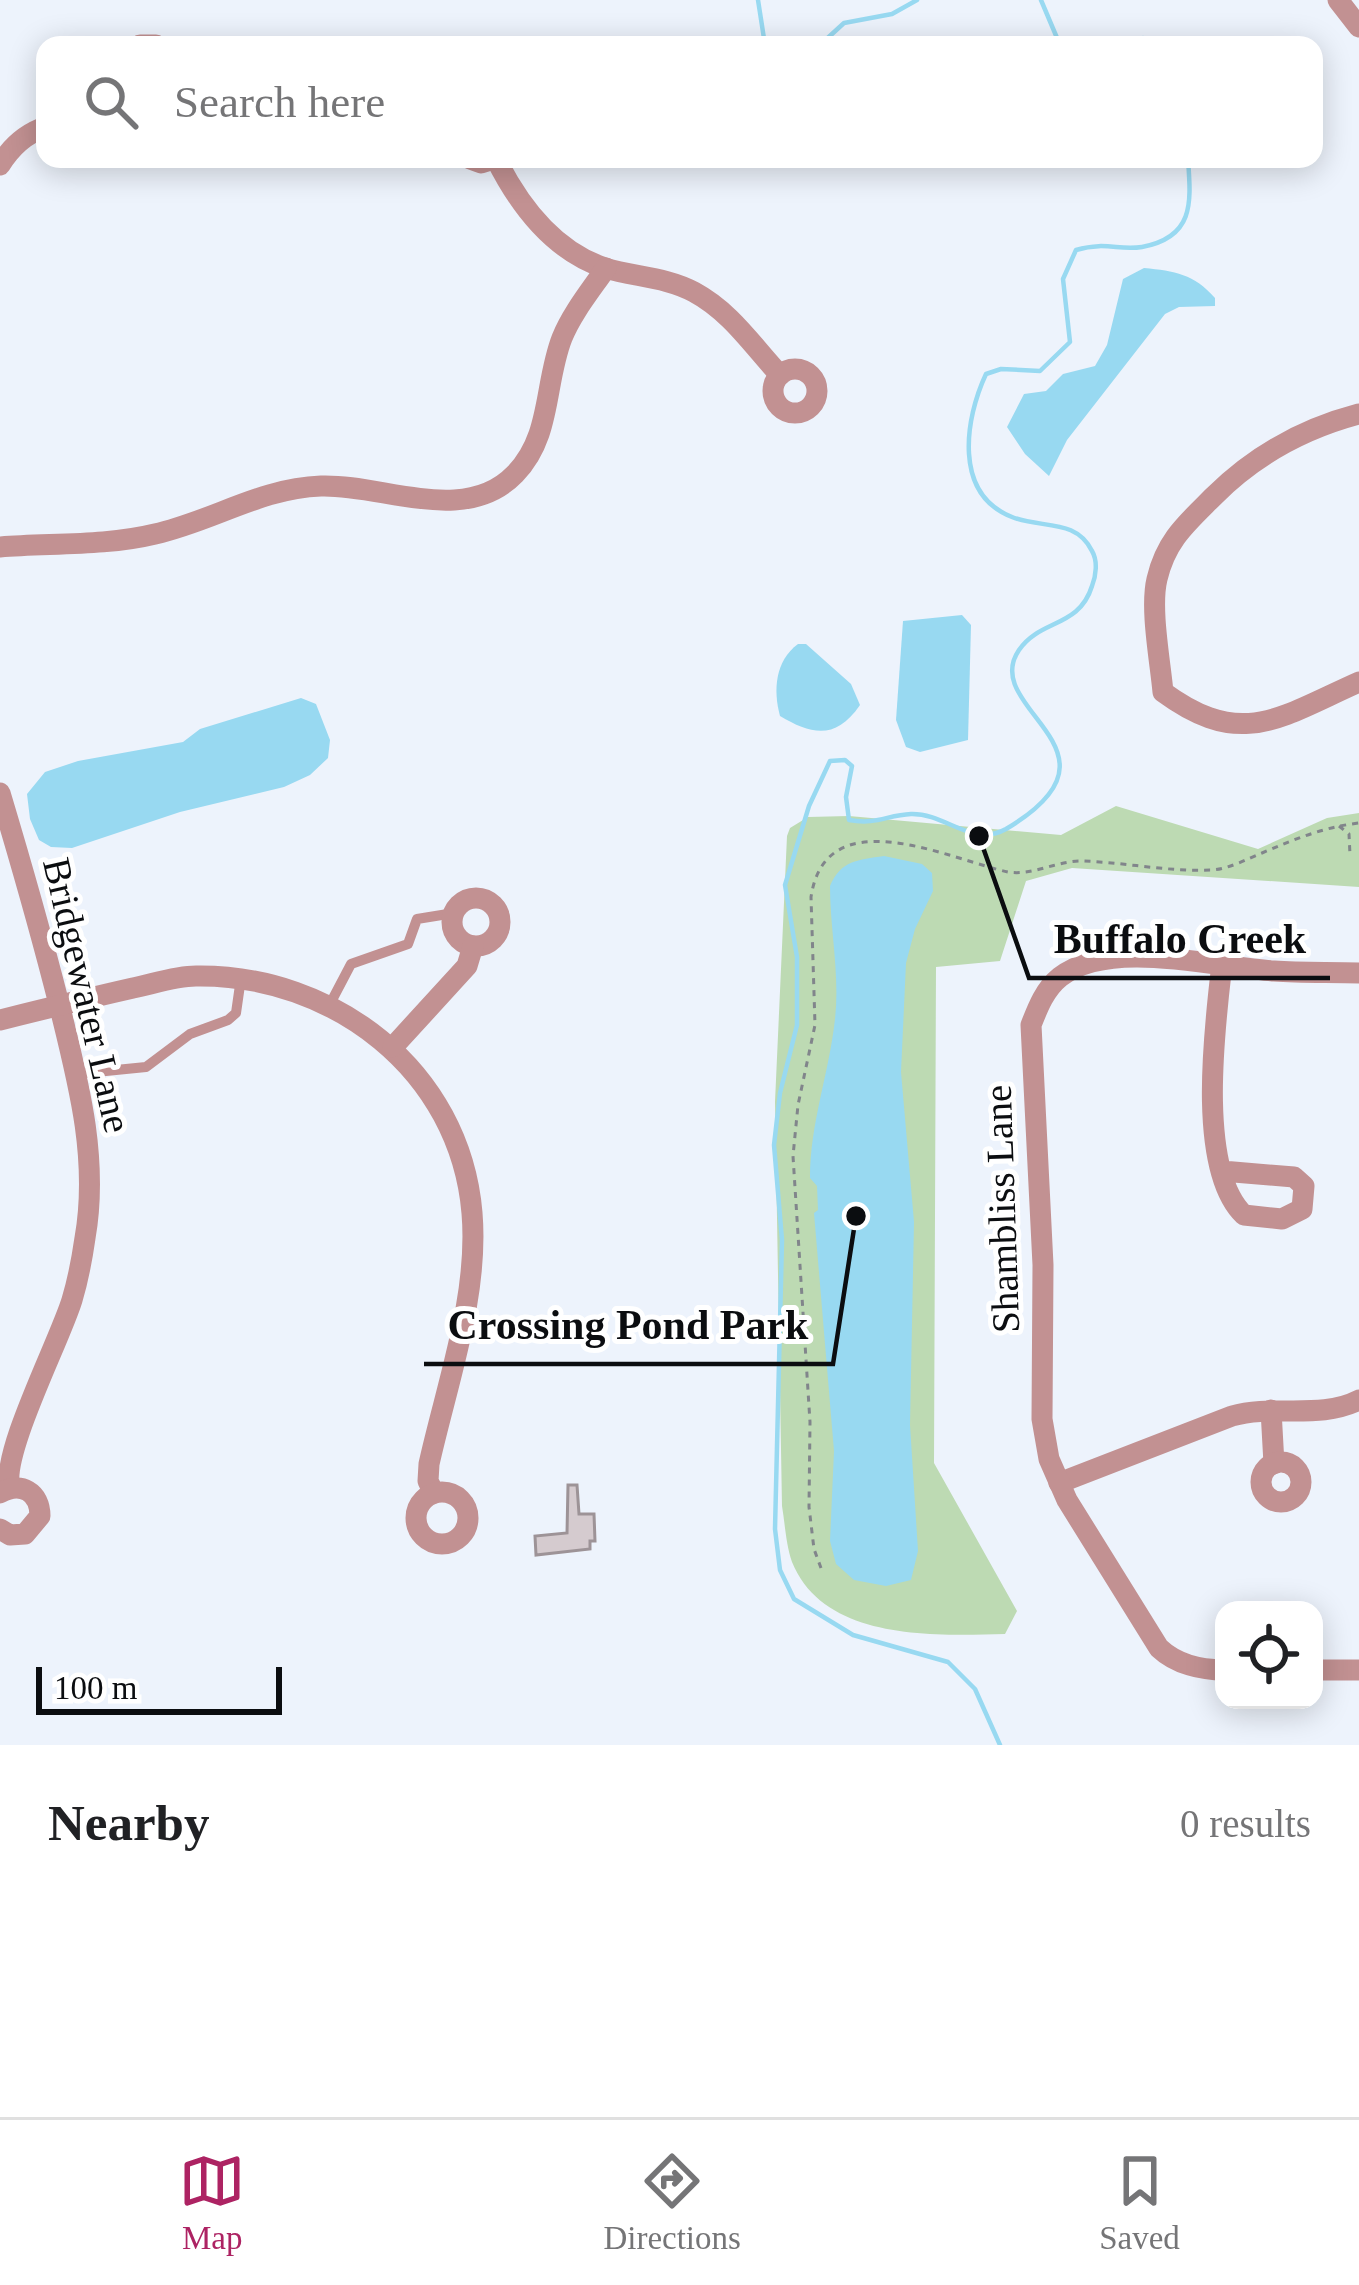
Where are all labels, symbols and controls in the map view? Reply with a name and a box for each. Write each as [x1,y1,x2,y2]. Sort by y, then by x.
search box [36,36,1323,168]
icon: search [78,69,144,135]
text: Search here [174,77,385,127]
street label: Bridgewater Lane [34,854,140,1137]
callout: Buffalo Creek [1029,900,1330,978]
text: Buffalo Creek [1054,916,1307,962]
street label: Shambliss Lane [976,1084,1027,1334]
callout: Crossing Pond Park [424,1286,833,1364]
text: Crossing Pond Park [448,1302,809,1348]
map controls [1215,1601,1323,1709]
button: locate [1215,1601,1323,1709]
scale bar [36,1661,282,1714]
text: 100 m [54,1670,137,1706]
text: Nearby [48,1795,209,1851]
text: 0 results [1180,1802,1311,1845]
tab: Map [179,2148,245,2257]
tab: Directions [603,2148,741,2257]
tab: Saved [1099,2148,1180,2257]

